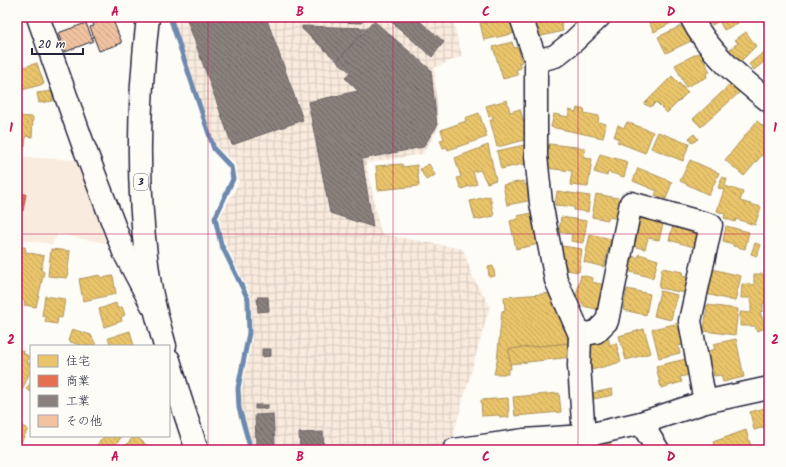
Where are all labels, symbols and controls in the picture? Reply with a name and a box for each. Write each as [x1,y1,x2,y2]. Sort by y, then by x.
text: A [111,2,119,23]
text: B [296,2,304,23]
text: C [482,2,490,23]
text: D [667,2,676,23]
scale bar [32,30,83,56]
text: 20 m [38,35,66,54]
text: 1 [9,118,13,139]
text: 1 [773,118,777,139]
road number: 3 [134,174,148,190]
text: 2 [7,330,15,351]
text: 2 [771,330,779,351]
legend [30,345,170,437]
text: 住宅 [66,352,90,371]
text: 商業 [66,372,90,391]
text: 工業 [66,392,90,411]
text: その他 [66,412,102,431]
text: A [111,447,119,467]
text: B [296,447,304,467]
text: C [482,447,490,467]
text: D [667,447,676,467]

